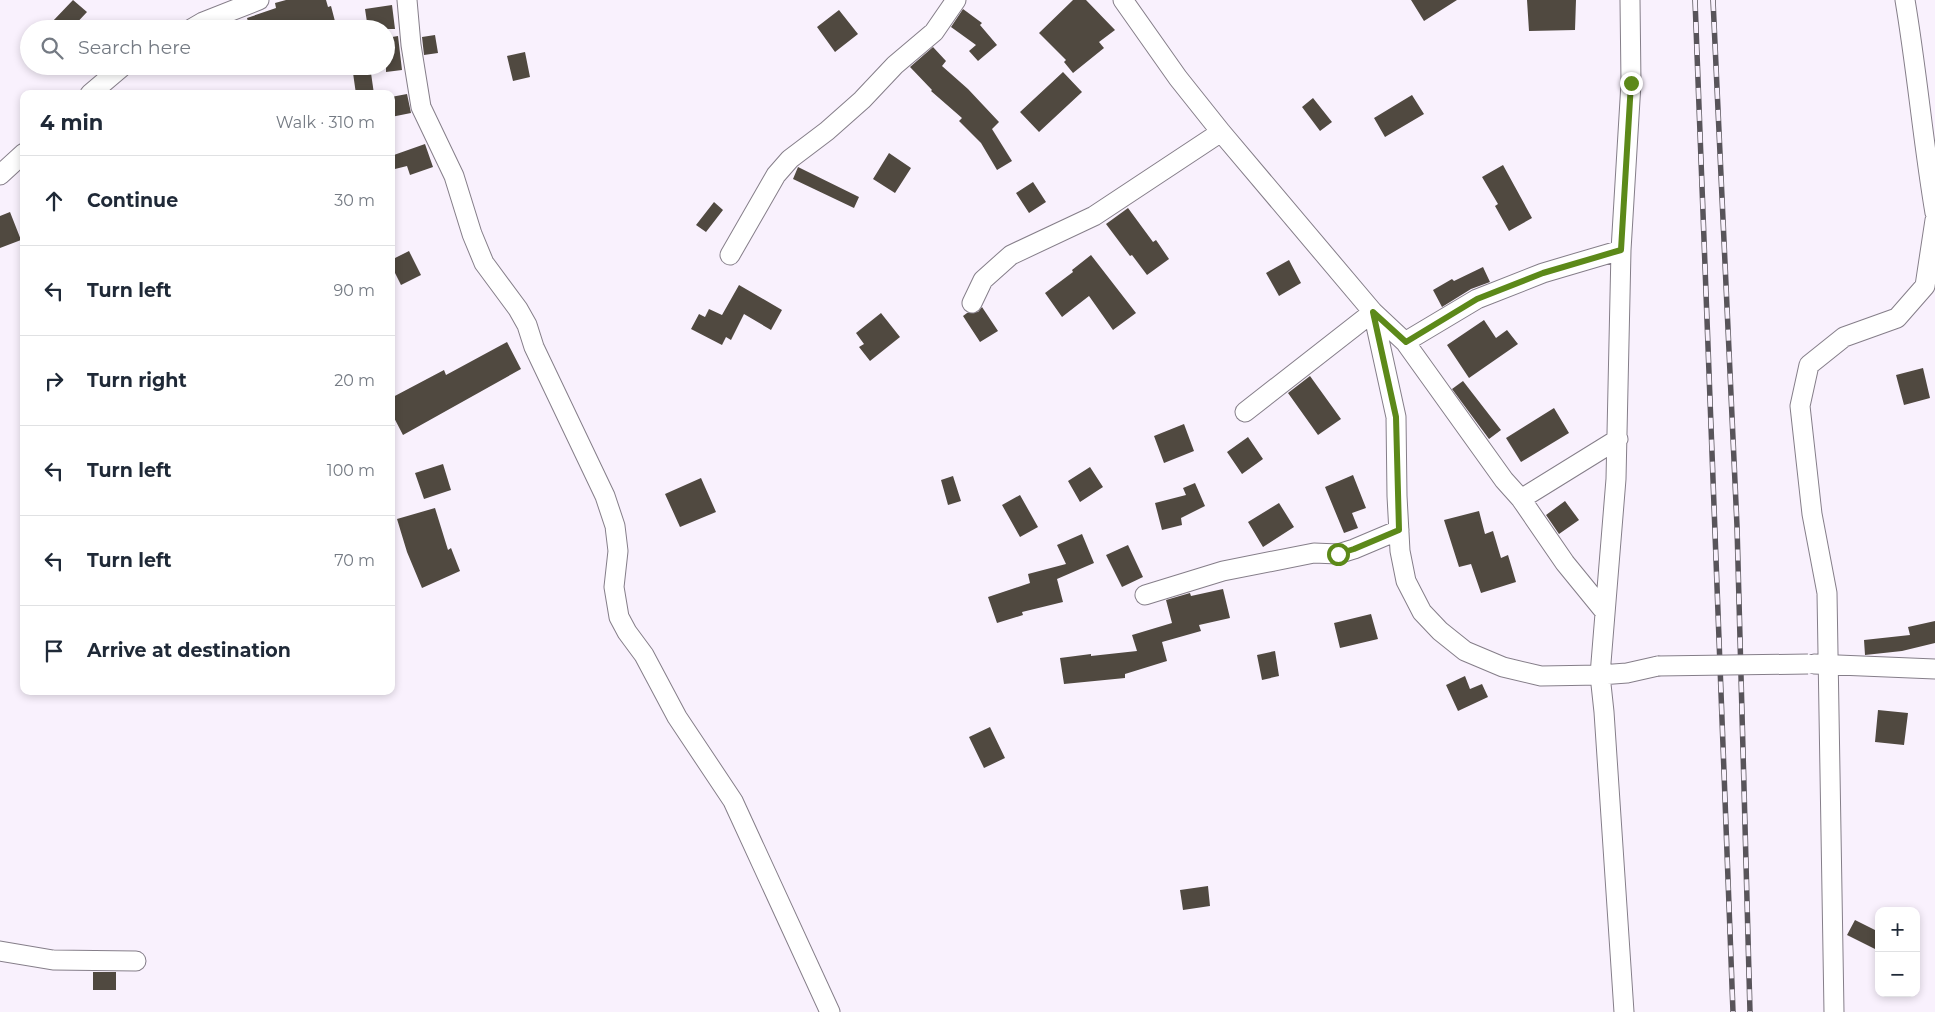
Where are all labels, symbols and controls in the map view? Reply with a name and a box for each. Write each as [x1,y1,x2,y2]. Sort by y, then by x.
search box [20,20,395,75]
icon: search [38,34,66,62]
text: Search here [78,36,191,59]
route end [1620,72,1643,95]
text: 4 min [40,110,103,135]
text: Walk · 310 m [276,113,375,132]
icon: ahead [40,187,68,215]
text: Continue [87,189,178,212]
text: 30 m [334,191,375,210]
icon: left [40,277,68,305]
text: Turn left [87,279,172,302]
text: 90 m [333,281,375,300]
icon: right [40,367,68,395]
text: Turn right [87,369,187,392]
text: 20 m [334,371,375,390]
icon: left [40,457,68,485]
text: Turn left [87,459,172,482]
text: 100 m [327,461,375,480]
route start [1327,543,1350,566]
icon: left [40,547,68,575]
text: Turn left [87,549,172,572]
text: 70 m [334,551,375,570]
icon: arrive [40,637,68,665]
text: Arrive at destination [87,639,291,662]
map controls [1875,907,1920,997]
button: + [1875,907,1920,952]
button: − [1875,952,1920,997]

